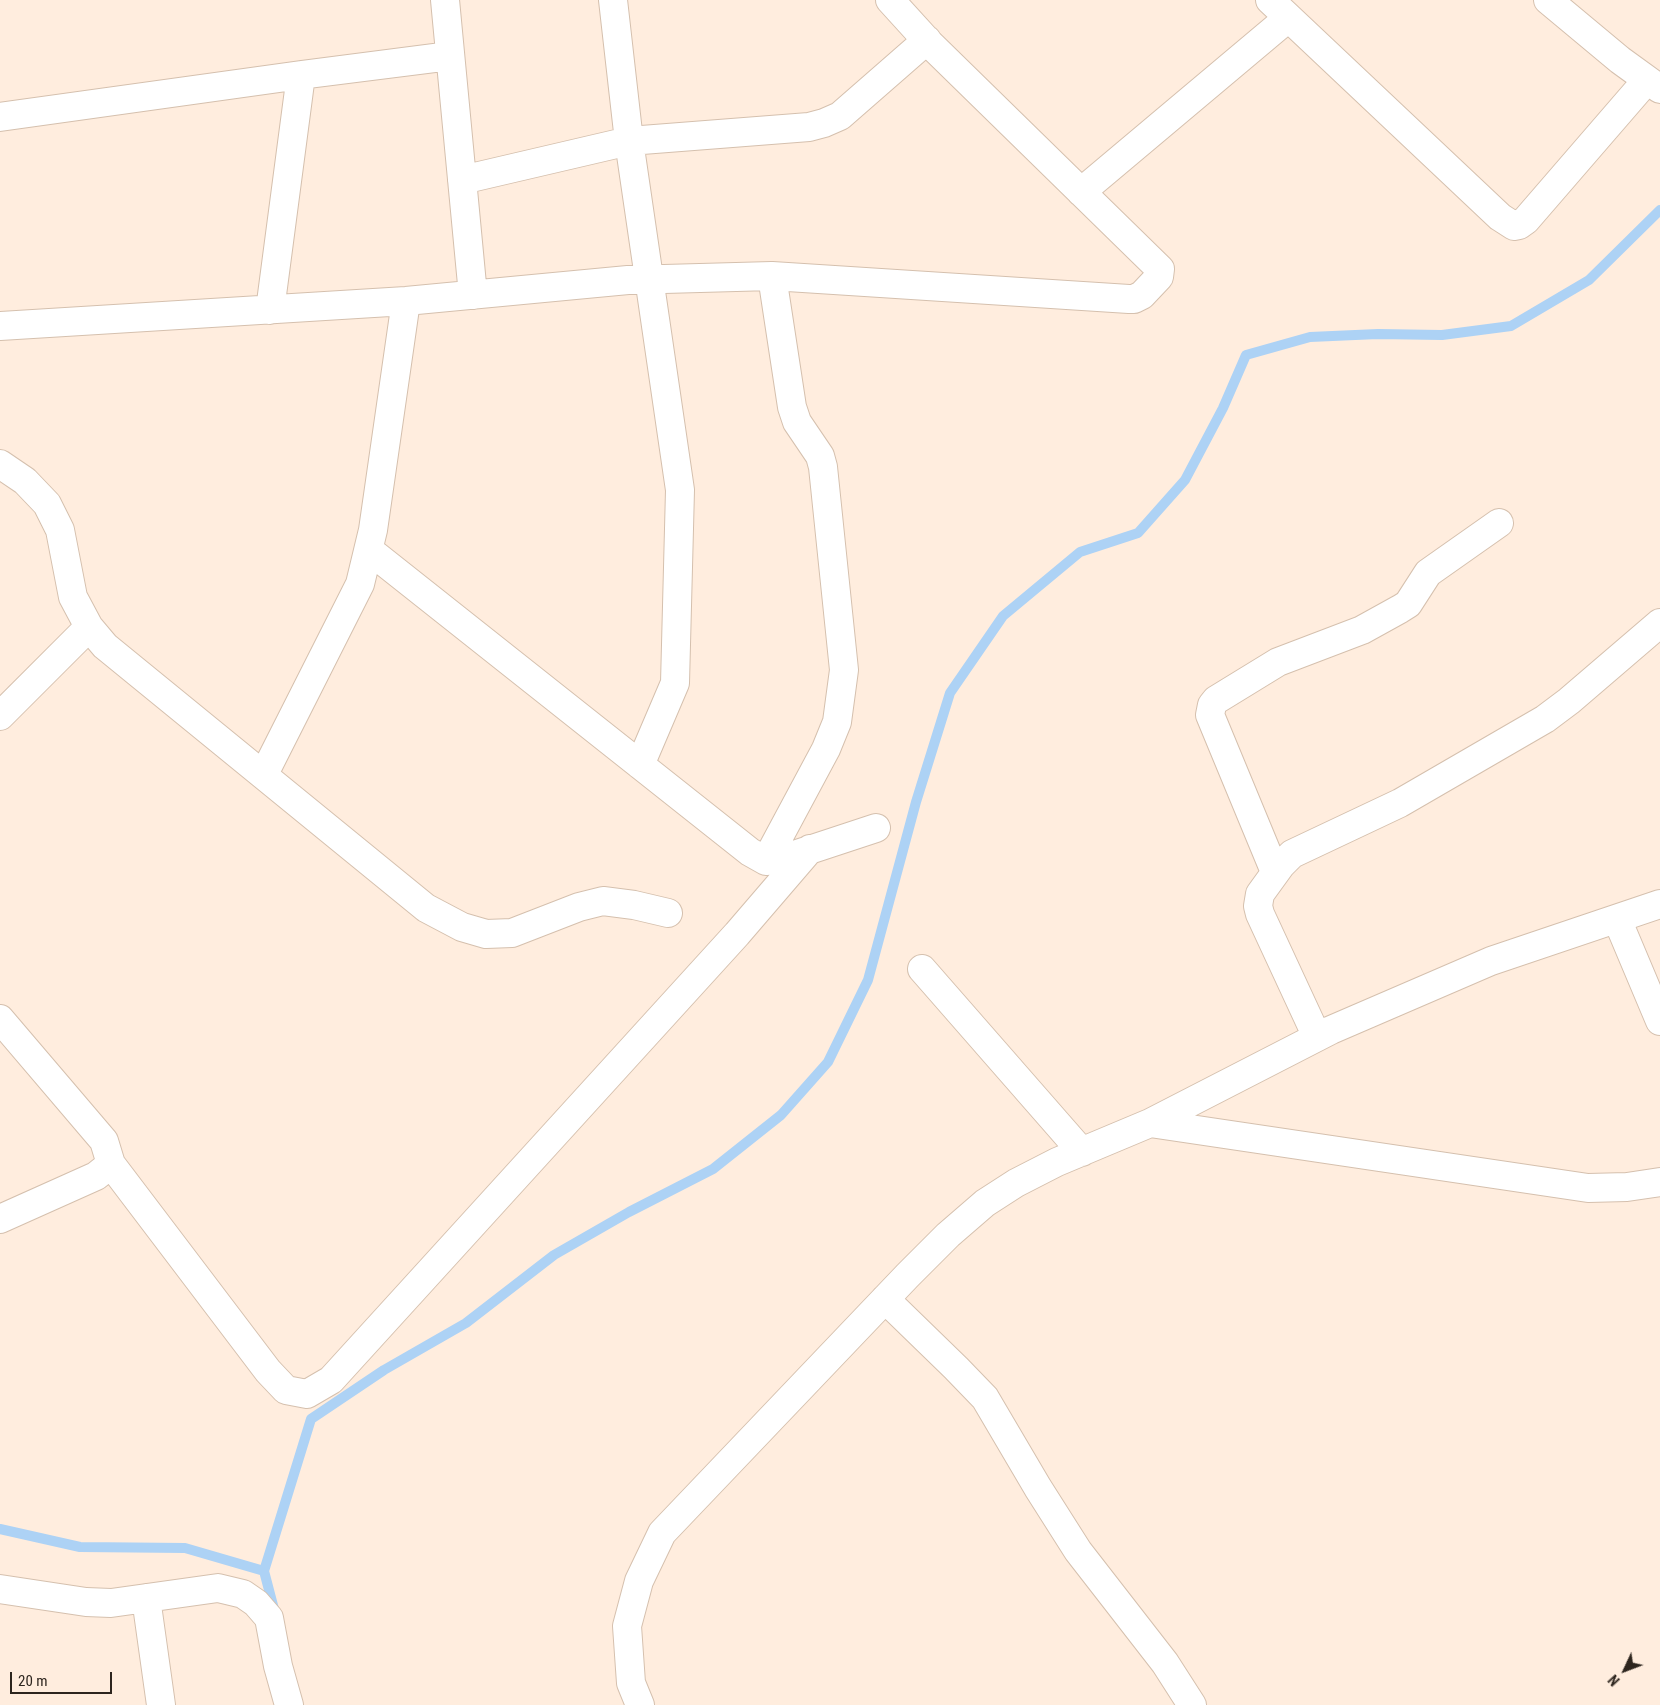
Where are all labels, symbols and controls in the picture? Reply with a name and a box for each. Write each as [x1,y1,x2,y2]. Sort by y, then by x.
north arrow [1600,1645,1650,1695]
scale bar [12,1662,115,1694]
text: 20 m [18,1672,48,1690]
text: N [1605,1672,1623,1689]

